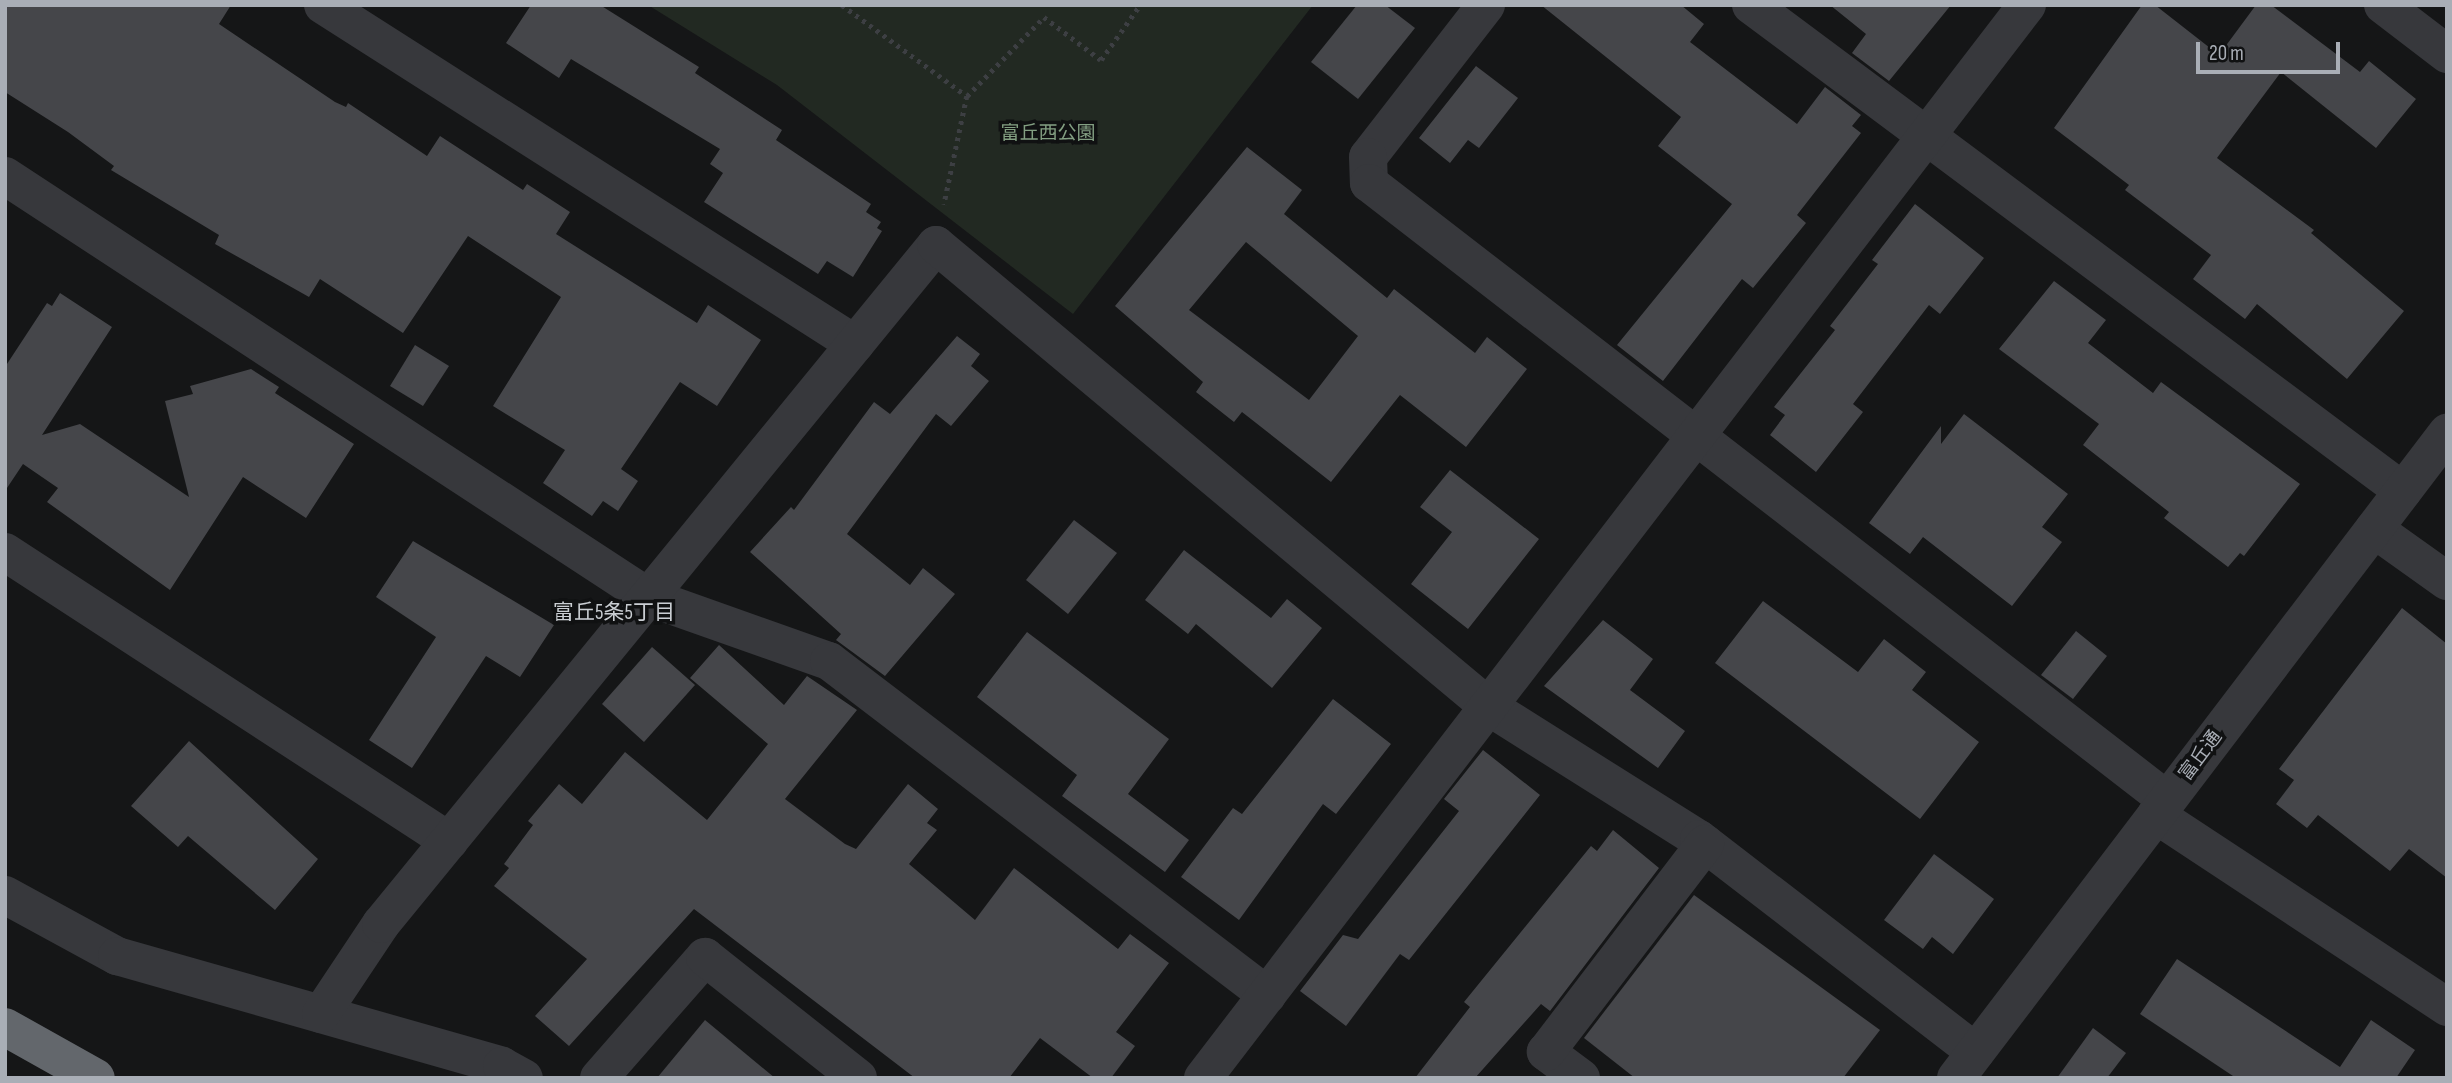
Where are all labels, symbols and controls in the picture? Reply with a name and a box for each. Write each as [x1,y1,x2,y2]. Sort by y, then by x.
scale bar [2200,28,2344,72]
text: 20 m [2209,41,2244,66]
park label: 富丘西公園 [1001,123,1095,145]
district label: 富丘5条5丁目 [553,600,675,626]
street label: 富丘通 [2175,726,2227,786]

